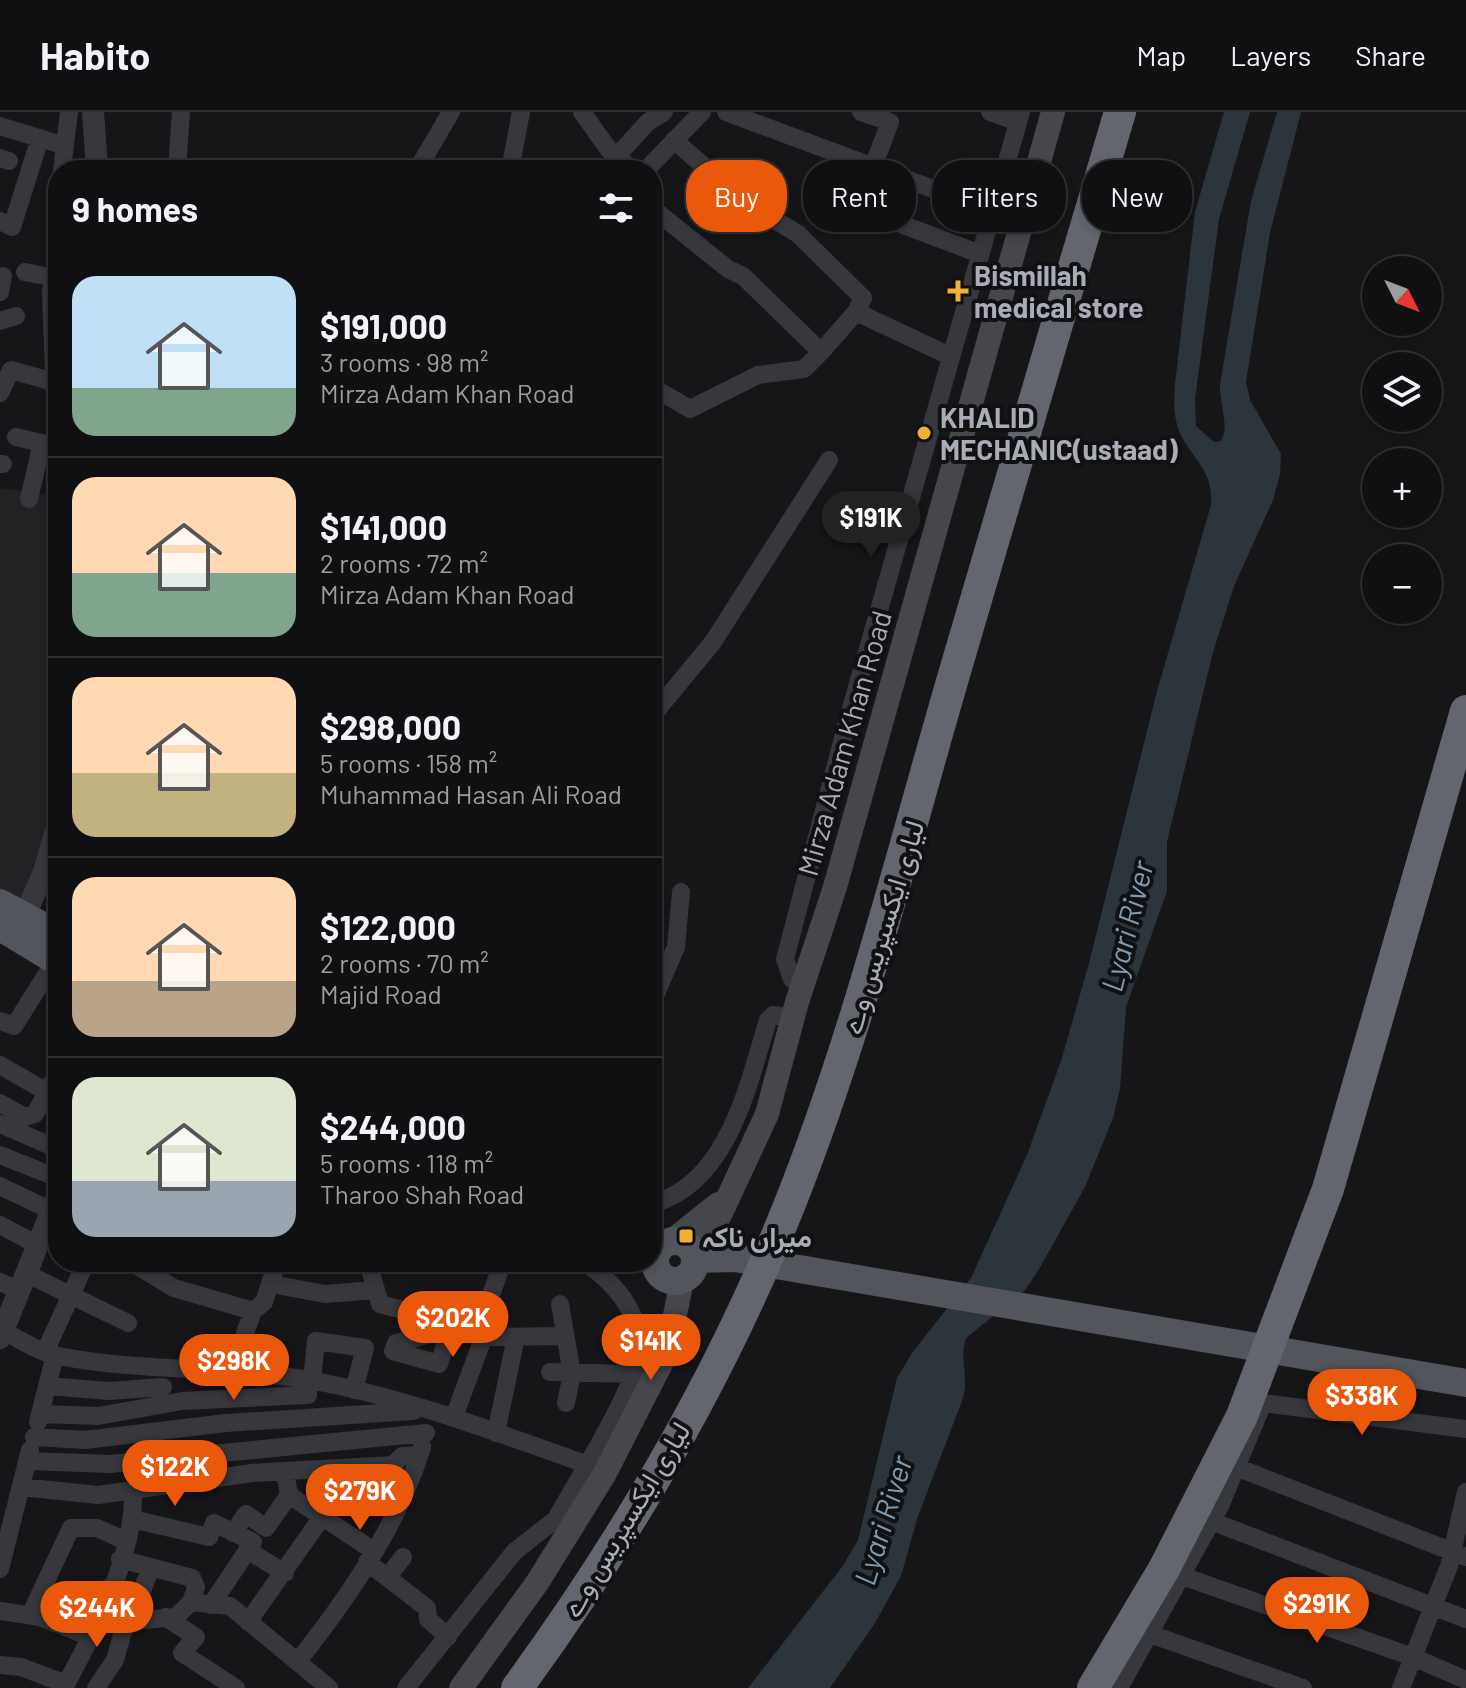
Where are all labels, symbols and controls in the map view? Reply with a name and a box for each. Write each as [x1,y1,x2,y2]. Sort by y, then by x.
text: Habito [40,32,150,78]
text: Map [1136,38,1186,72]
text: Layers [1230,38,1311,72]
text: Share [1355,38,1426,72]
chip: Buy [686,160,787,232]
chip: Rent [803,160,916,232]
chip: Filters [932,160,1066,232]
chip: New [1082,160,1192,232]
icon: filters [594,186,638,230]
text: 9 homes [72,188,198,229]
north arrow [1362,256,1442,336]
map controls [1362,256,1442,624]
place label: Bismillah medical store [974,258,1144,324]
marker: Bismillah medical store [949,282,967,300]
text: $191,000 [320,305,447,346]
icon: home [136,308,232,404]
text: 3 rooms · 98 m² [320,346,488,377]
button: layers [1362,352,1442,432]
text: Mirza Adam Khan Road [320,377,574,408]
place label: KHALID MECHANIC(ustaad) [940,400,1178,466]
marker: KHALID MECHANIC(ustaad) [915,424,933,442]
button: + [1362,448,1442,528]
pin: $191K [815,491,927,559]
text: $191K [840,501,902,532]
text: $141,000 [320,506,447,547]
icon: home [136,509,232,605]
button: − [1362,544,1442,624]
text: 2 rooms · 72 m² [320,547,488,578]
text: Mirza Adam Khan Road [320,578,574,609]
street label: Mirza Adam Khan Road [790,607,898,879]
text: $298,000 [320,706,461,747]
icon: home [136,709,232,805]
text: 5 rooms · 158 m² [320,747,497,778]
text: Muhammad Hasan Ali Road [320,778,622,809]
street label: لیاری ایکسپریس وے [833,816,934,1039]
water label: Lyari River [1092,856,1160,995]
text: $122,000 [320,906,456,947]
icon: home [136,909,232,1005]
text: 2 rooms · 70 m² [320,947,489,978]
text: Majid Road [320,978,442,1009]
text: $244,000 [320,1106,466,1147]
icon: home [136,1109,232,1205]
text: 5 rooms · 118 m² [320,1147,493,1178]
text: Tharoo Shah Road [320,1178,524,1209]
place label: میراں ناکہ [702,1219,812,1255]
marker: میراں ناکہ [677,1227,695,1245]
pin: $202K [397,1291,509,1359]
text: $202K [415,1301,491,1332]
pin: $141K [595,1314,707,1382]
text: $141K [620,1324,682,1355]
pin: $298K [178,1334,290,1402]
text: $298K [197,1344,271,1375]
pin: $338K [1306,1369,1418,1437]
text: $338K [1325,1379,1399,1410]
street label: لیاری ایکسپریس وے [553,1415,699,1624]
pin: $122K [119,1440,231,1508]
text: $122K [140,1450,210,1481]
water label: Lyari River [845,1450,919,1589]
pin: $279K [304,1464,416,1532]
text: $279K [324,1474,396,1505]
pin: $291K [1261,1577,1373,1645]
pin: $244K [41,1581,153,1649]
text: $291K [1283,1587,1351,1618]
text: $244K [58,1591,136,1622]

